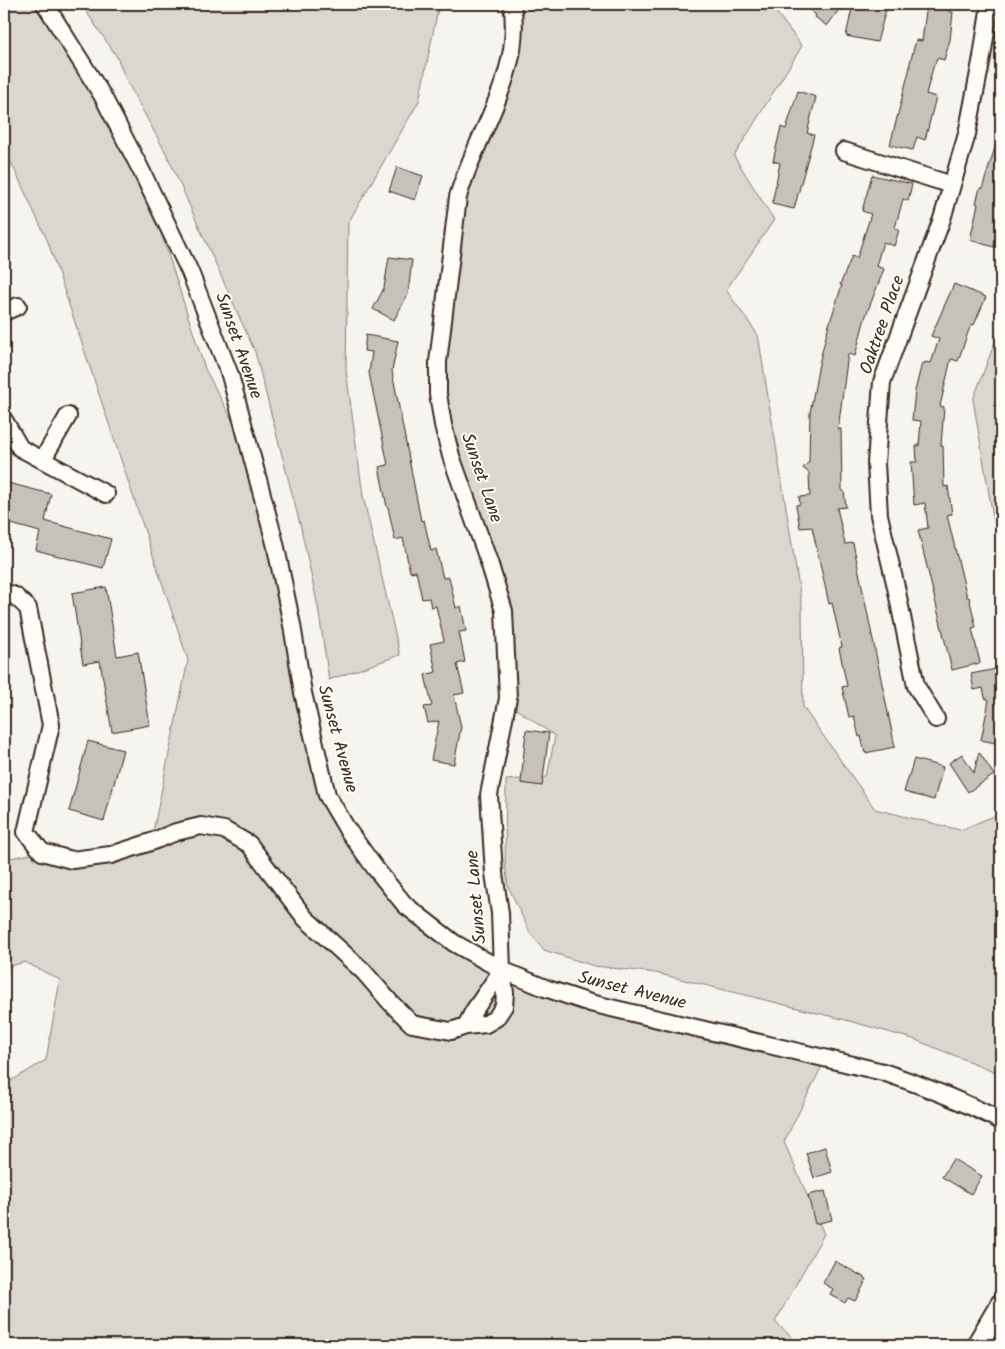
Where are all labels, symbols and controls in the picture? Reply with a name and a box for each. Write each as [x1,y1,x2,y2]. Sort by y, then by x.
street label: Oaktree Place [853,272,913,378]
street label: Sunset Avenue [206,289,270,403]
street label: Sunset Lane [452,429,510,527]
street label: Sunset Avenue [309,682,365,796]
street label: Sunset Lane [458,849,496,945]
street label: Sunset Avenue [575,964,689,1018]

